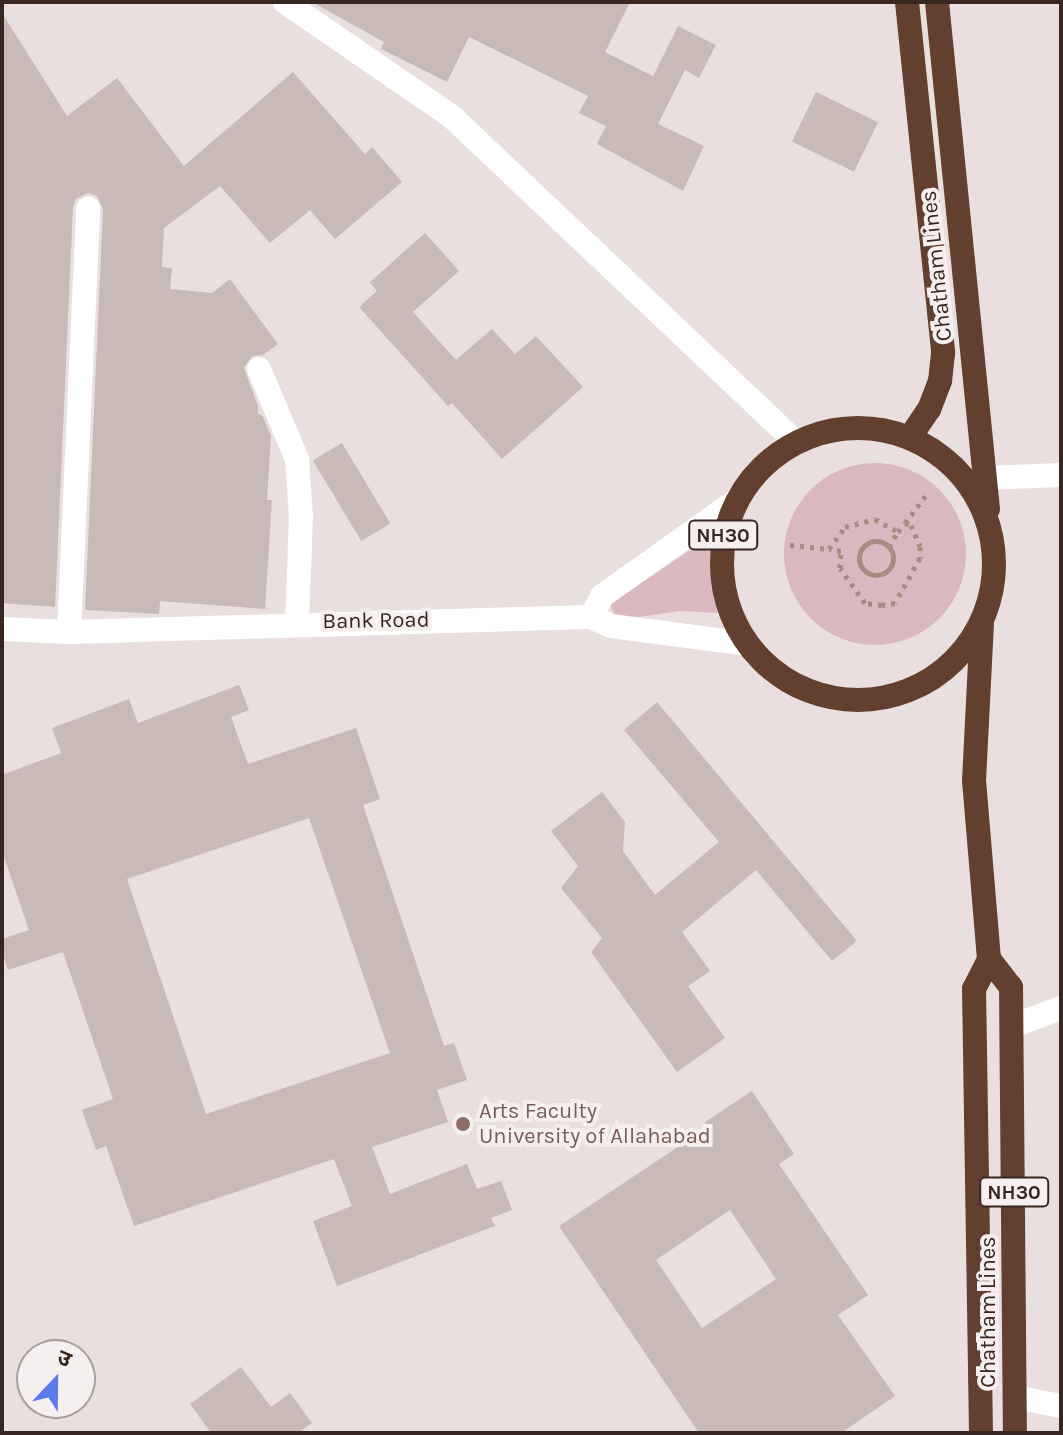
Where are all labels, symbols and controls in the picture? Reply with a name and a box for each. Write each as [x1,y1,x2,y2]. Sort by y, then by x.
street label: Chatham Lines [916,189,958,343]
road number: NH30 [687,519,759,551]
street label: Bank Road [322,607,430,635]
place label: Arts Faculty University of Allahabad [479,1098,711,1150]
marker: Arts Faculty University of Allahabad [454,1115,472,1133]
road number: NH30 [978,1176,1050,1208]
street label: Chatham Lines [976,1236,1002,1388]
north arrow [16,1339,96,1419]
text: उ [53,1344,75,1373]

